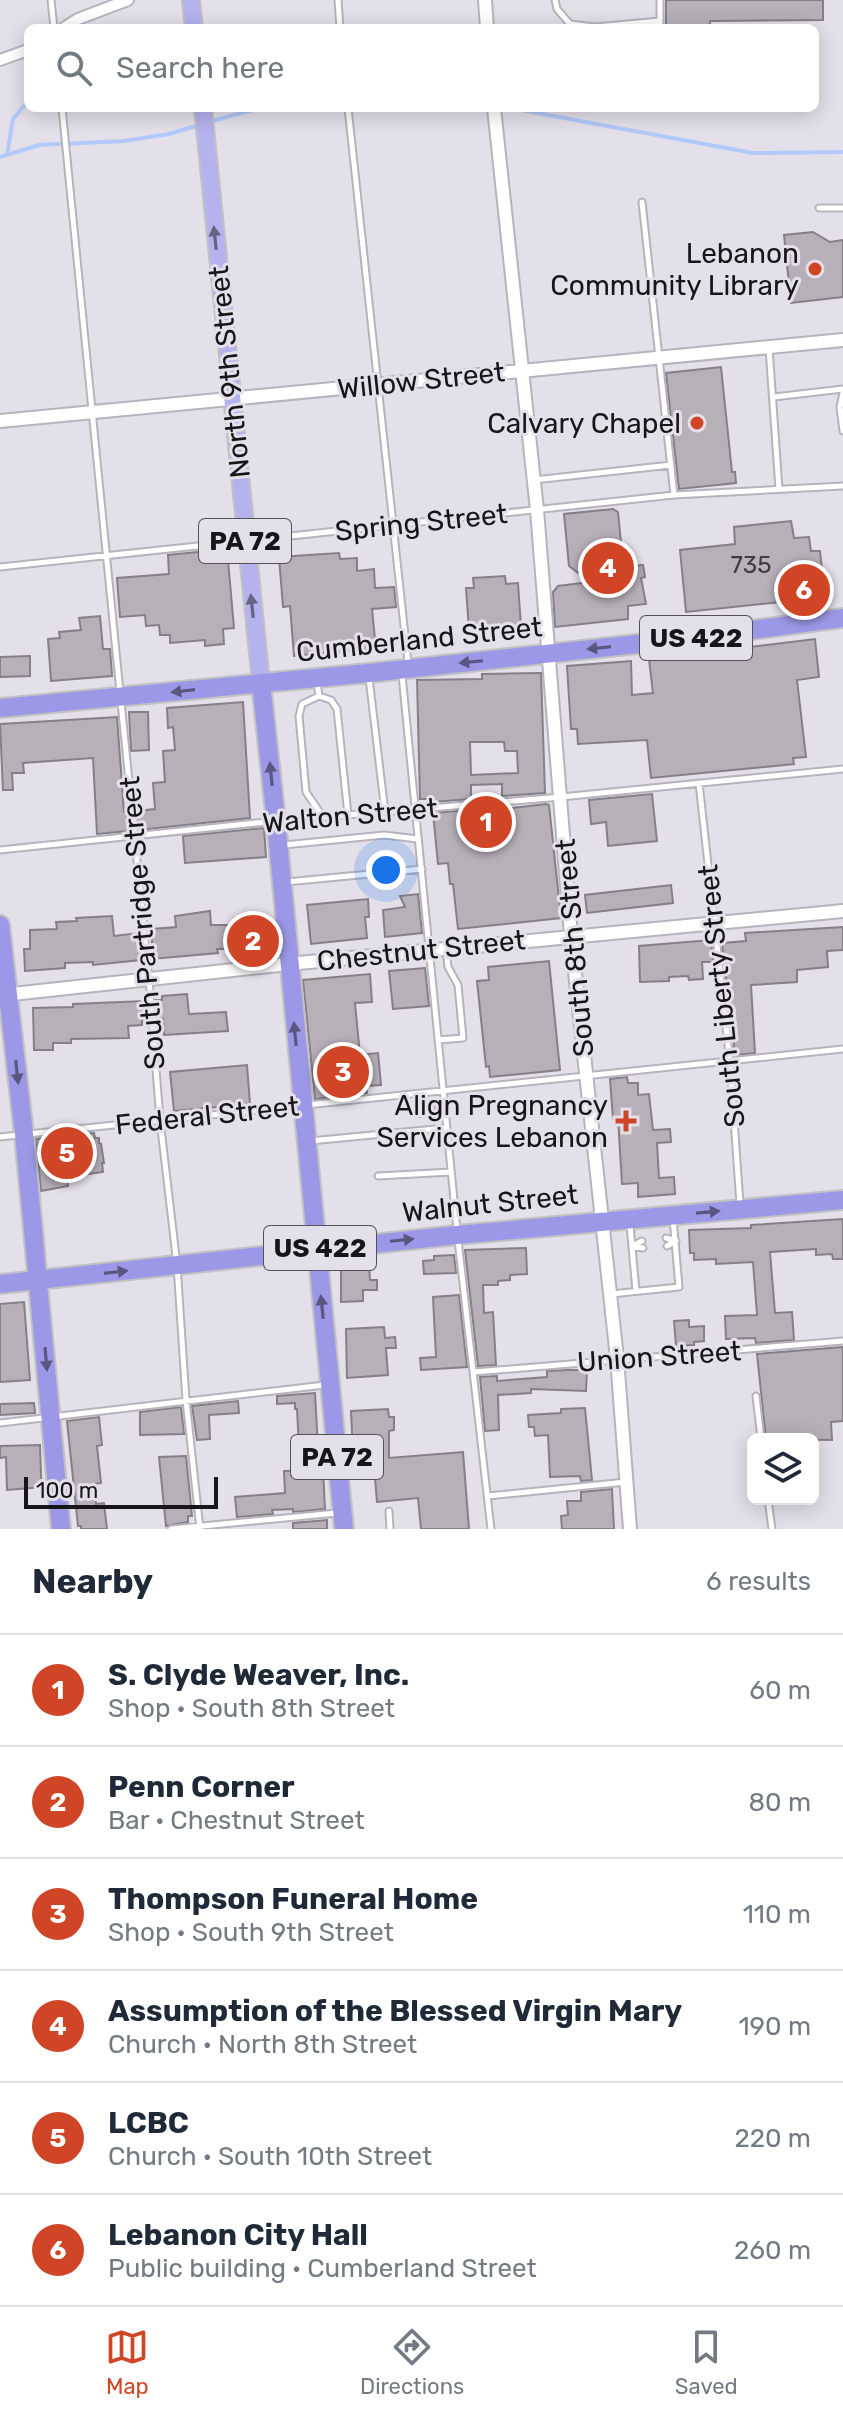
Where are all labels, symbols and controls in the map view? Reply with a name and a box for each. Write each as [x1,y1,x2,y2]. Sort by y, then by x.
search box [24,24,819,112]
icon: search [52,46,96,90]
text: Search here [116,50,284,86]
one-way arrow [209,225,222,250]
place label: Lebanon Community Library [550,237,799,302]
marker: Lebanon Community Library [806,260,824,278]
street label: North 9th Street [202,264,257,480]
street label: Willow Street [336,355,506,406]
place label: Calvary Chapel [487,407,681,440]
marker: Calvary Chapel [688,414,706,432]
street label: Spring Street [333,497,509,548]
road number: PA 72 [199,519,291,563]
pin: 4 [582,538,634,598]
house number: 735 [731,551,772,579]
pin: 6 [778,560,830,620]
one-way arrow [246,593,259,618]
street label: Cumberland Street [294,610,544,669]
road number: US 422 [640,616,752,660]
one-way arrow [586,642,611,655]
one-way arrow [458,656,483,669]
one-way arrow [170,684,195,697]
one-way arrow [265,762,278,787]
street label: South Partridge Street [113,775,172,1071]
street label: Walton Street [261,791,439,840]
pin: 1 [460,792,512,852]
street label: South 8th Street [549,837,600,1058]
your location [366,850,406,890]
street label: South Liberty Street [691,863,752,1129]
pin: 2 [227,911,279,971]
street label: Chestnut Street [315,923,527,978]
one-way arrow [289,1021,302,1046]
pin: 3 [317,1042,369,1102]
one-way arrow [10,1060,23,1085]
street label: Federal Street [114,1089,301,1142]
place label: Align Pregnancy Services Lebanon [376,1089,608,1154]
marker: Align Pregnancy Services Lebanon [615,1110,637,1132]
pin: 5 [41,1123,93,1183]
street label: Walnut Street [400,1178,580,1229]
one-way arrow [696,1205,721,1218]
road number: US 422 [264,1226,376,1270]
one-way arrow [390,1234,415,1247]
one-way arrow [104,1266,129,1279]
one-way arrow [315,1294,328,1319]
street label: Union Street [576,1334,742,1379]
one-way arrow [39,1347,52,1372]
map controls [747,1433,819,1505]
button: layers [747,1433,819,1505]
road number: PA 72 [291,1435,383,1479]
scale bar [24,1473,218,1509]
text: 100 m [36,1477,98,1504]
text: Nearby [32,1561,153,1602]
text: 6 results [706,1566,811,1597]
text: S. Clyde Weaver, Inc. [108,1657,409,1693]
text: 1 [52,1675,64,1706]
text: 60 m [749,1675,811,1706]
text: Shop · South 8th Street [108,1693,395,1724]
text: Penn Corner [108,1769,295,1805]
text: 2 [50,1787,66,1818]
text: 80 m [748,1787,811,1818]
text: Bar · Chestnut Street [108,1805,365,1836]
text: Thompson Funeral Home [108,1881,478,1917]
text: 3 [49,1899,67,1930]
text: 110 m [743,1899,811,1930]
text: Shop · South 9th Street [108,1917,394,1948]
text: Assumption of the Blessed Virgin Mary [108,1993,682,2029]
text: 4 [49,2011,67,2042]
text: 190 m [738,2011,811,2042]
text: Church · North 8th Street [108,2029,417,2060]
text: LCBC [108,2105,189,2141]
text: 5 [50,2123,66,2154]
text: 220 m [734,2123,811,2154]
text: Church · South 10th Street [108,2141,432,2172]
text: Lebanon City Hall [108,2217,368,2253]
text: 6 [50,2235,66,2266]
text: 260 m [734,2235,811,2266]
text: Public building · Cumberland Street [108,2253,537,2284]
tab: Map [105,2325,149,2400]
tab: Directions [360,2325,464,2400]
tab: Saved [675,2325,738,2400]

